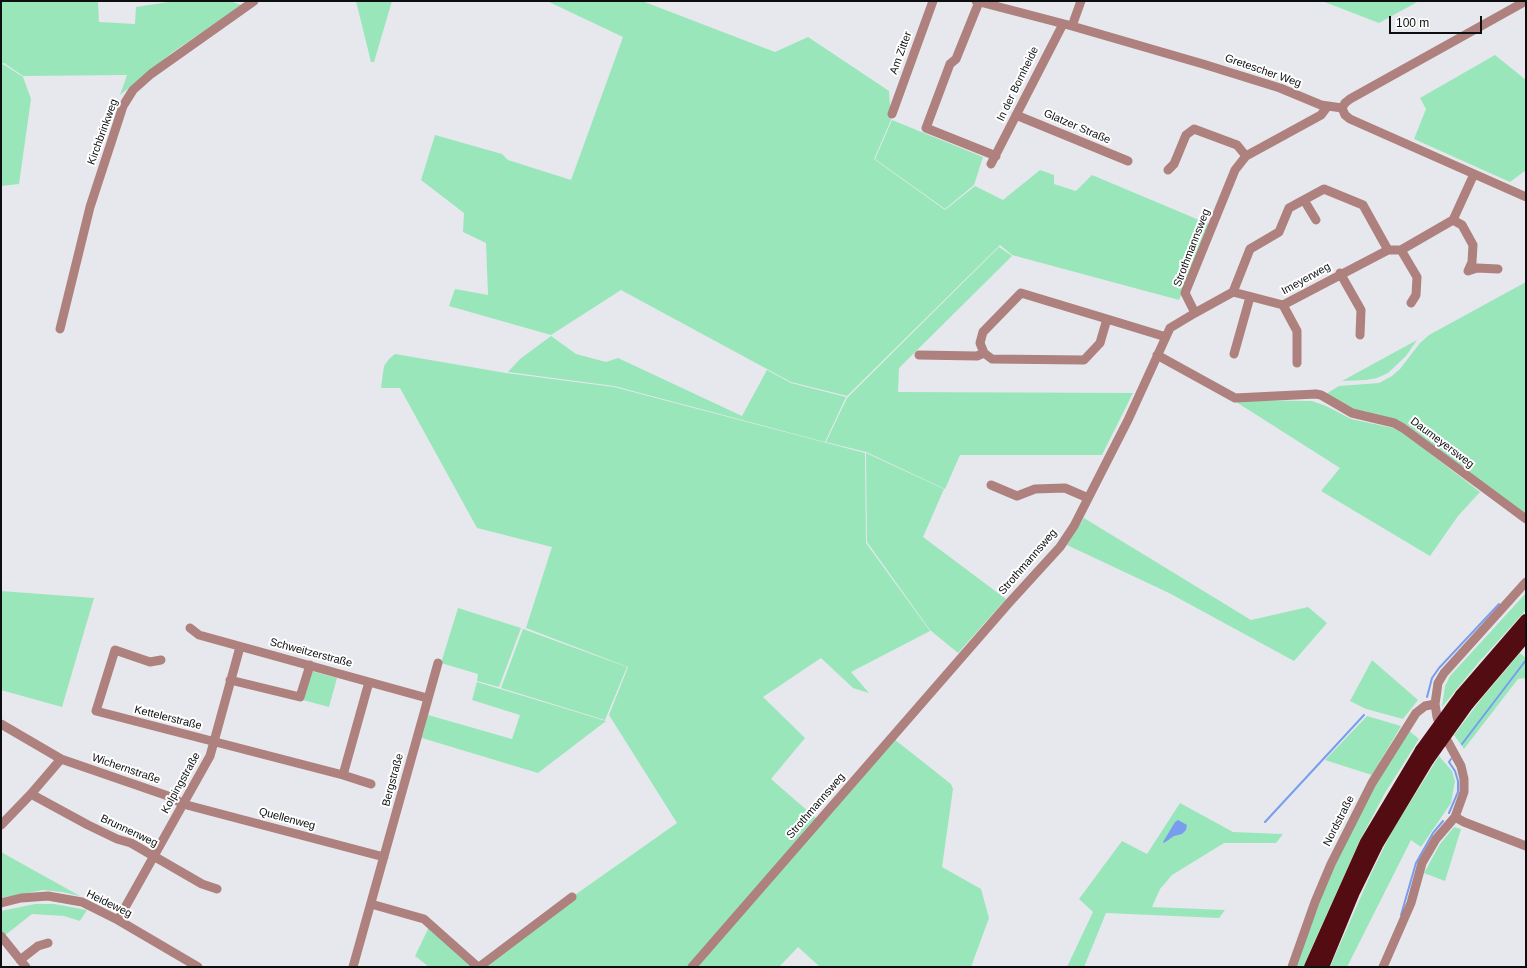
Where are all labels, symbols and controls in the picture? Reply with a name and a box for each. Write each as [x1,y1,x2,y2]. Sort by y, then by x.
scale bar [1391,8,1484,34]
text: 100 m [1396,16,1429,30]
street label: Am Zitter [887,30,915,76]
street label: In der Bornheide [994,45,1042,123]
street label: Gretescher Weg [1223,52,1303,90]
street label: Kirchbrinkweg [85,97,121,167]
street label: Glatzer Straße [1042,107,1112,147]
street label: Strothmannsweg [1171,207,1213,289]
street label: Imeyerweg [1279,260,1333,298]
street label: Daumeyersweg [1408,415,1476,471]
street label: Strothmannsweg [996,527,1060,597]
street label: Schweitzerstraße [268,636,354,670]
street label: Kettelerstraße [133,703,203,733]
street label: Kolpingstraße [159,750,203,816]
street label: Wichernstraße [90,751,162,787]
street label: Bergstraße [380,752,406,808]
street label: Strothmannsweg [784,771,848,841]
street label: Nordstraße [1321,793,1357,849]
street label: Quellenweg [257,805,317,833]
street label: Brunnenweg [98,812,160,850]
street label: Heideweg [84,887,134,921]

